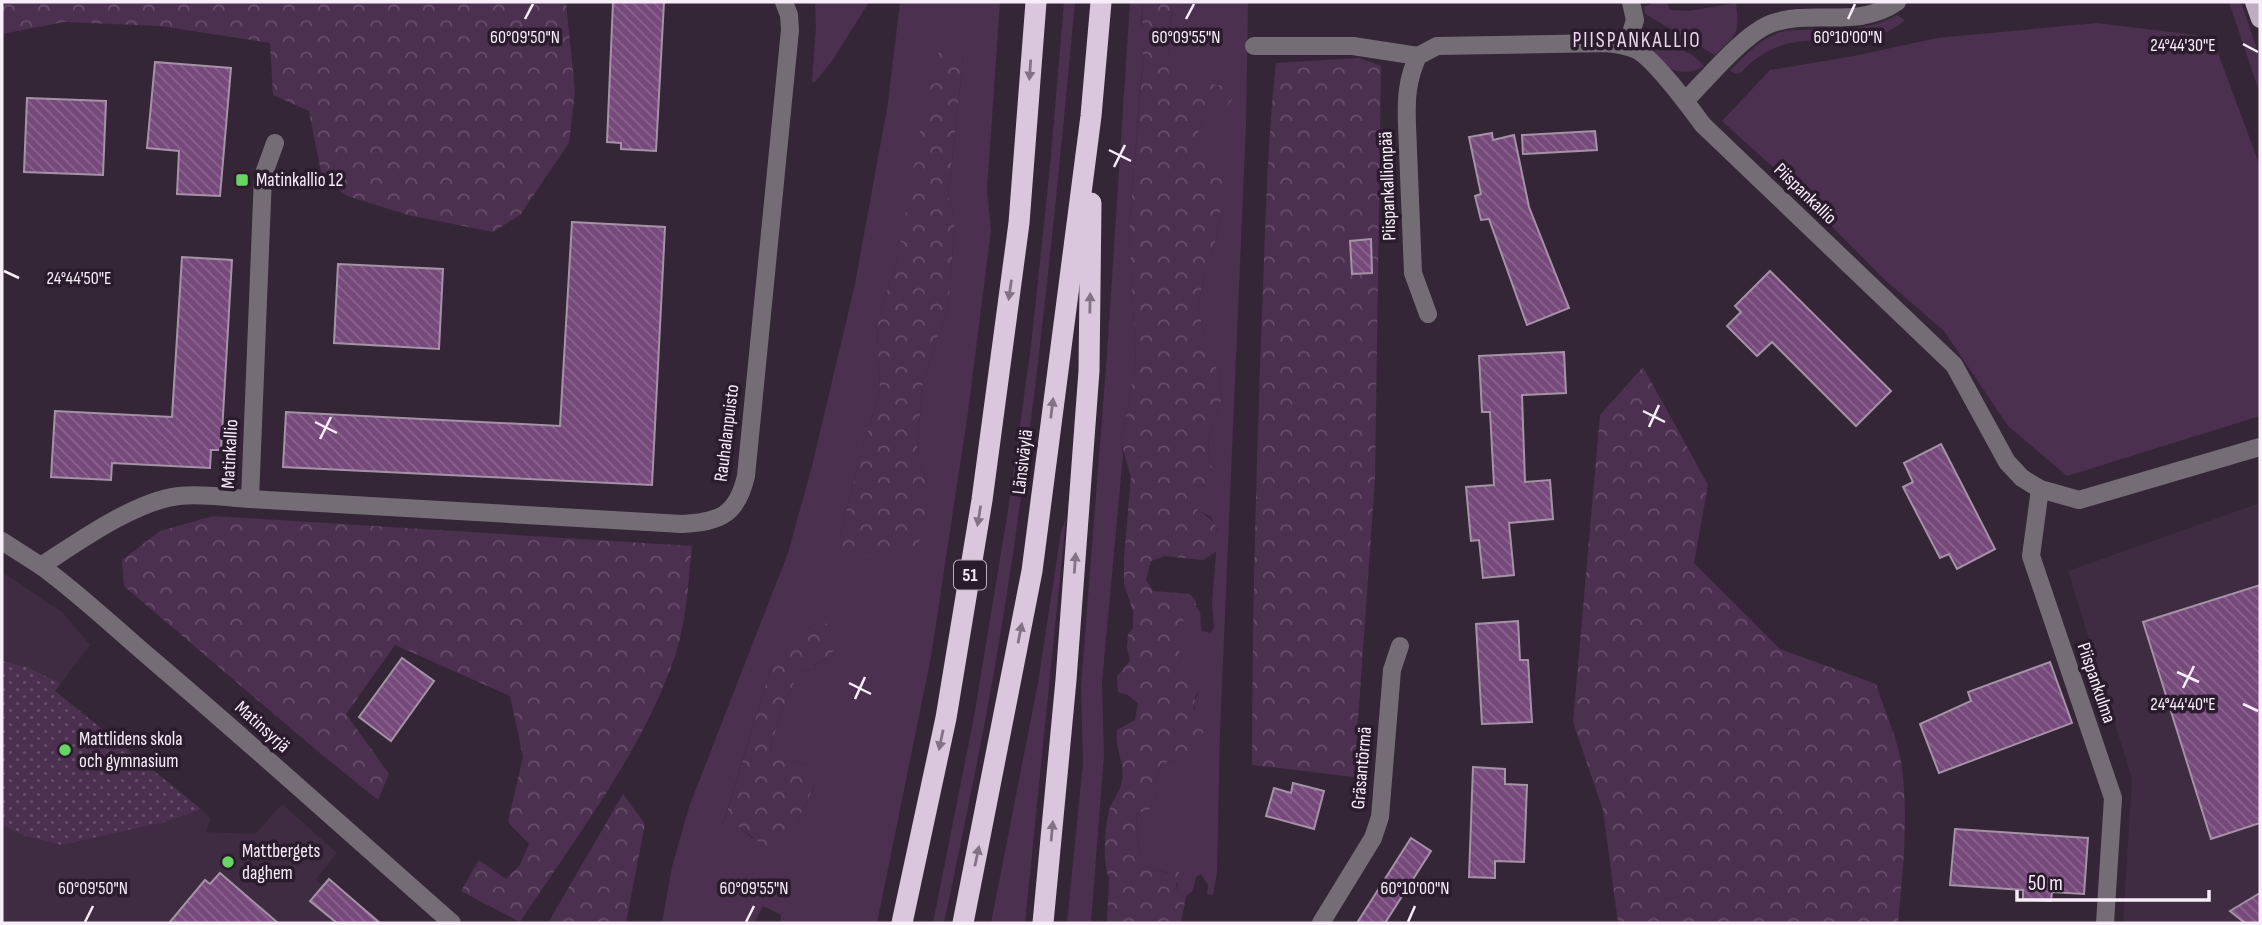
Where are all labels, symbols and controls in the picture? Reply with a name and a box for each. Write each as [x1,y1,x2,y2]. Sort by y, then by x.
text: 60°09'50"N [490,27,560,48]
text: 60°09'55"N [1152,27,1220,48]
text: 60°10'00"N [1814,27,1882,48]
district label: PIISPANKALLIO [1572,28,1702,53]
text: 24°44'30"E [2150,35,2216,56]
one-way arrow [1024,59,1035,81]
street label: Piispankallionpää [1375,131,1401,241]
street label: Piispankallio [1769,158,1841,230]
place label: Matinkallio 12 [256,169,343,192]
marker: Matinkallio 12 [234,172,250,188]
text: 24°44'50"E [47,268,111,289]
one-way arrow [1004,280,1015,302]
one-way arrow [1084,292,1096,314]
street label: Rauhalanpuisto [710,383,744,483]
one-way arrow [1047,397,1058,419]
street label: Matinkallio [217,419,243,489]
street label: Länsiväylä [1008,428,1038,496]
one-way arrow [973,505,984,527]
one-way arrow [1070,552,1081,574]
road number: 51 [954,560,986,590]
one-way arrow [1015,622,1026,644]
street label: Piispankulma [2072,640,2120,726]
text: 24°44'40"E [2150,694,2216,715]
street label: Matinsyrjä [230,696,294,758]
street label: Gräsantörmä [1347,726,1377,810]
place label: Mattlidens skola och gymnasium [79,728,183,773]
one-way arrow [936,729,947,751]
marker: Mattlidens skola och gymnasium [57,742,73,758]
one-way arrow [1047,820,1058,842]
place label: Mattbergets daghem [242,840,320,885]
one-way arrow [972,845,983,867]
marker: Mattbergets daghem [220,854,236,870]
scale bar [2017,858,2210,902]
text: 50 m [2028,871,2063,896]
text: 60°09'50"N [58,878,128,899]
text: 60°09'55"N [720,878,788,899]
text: 60°10'00"N [1381,878,1449,899]

